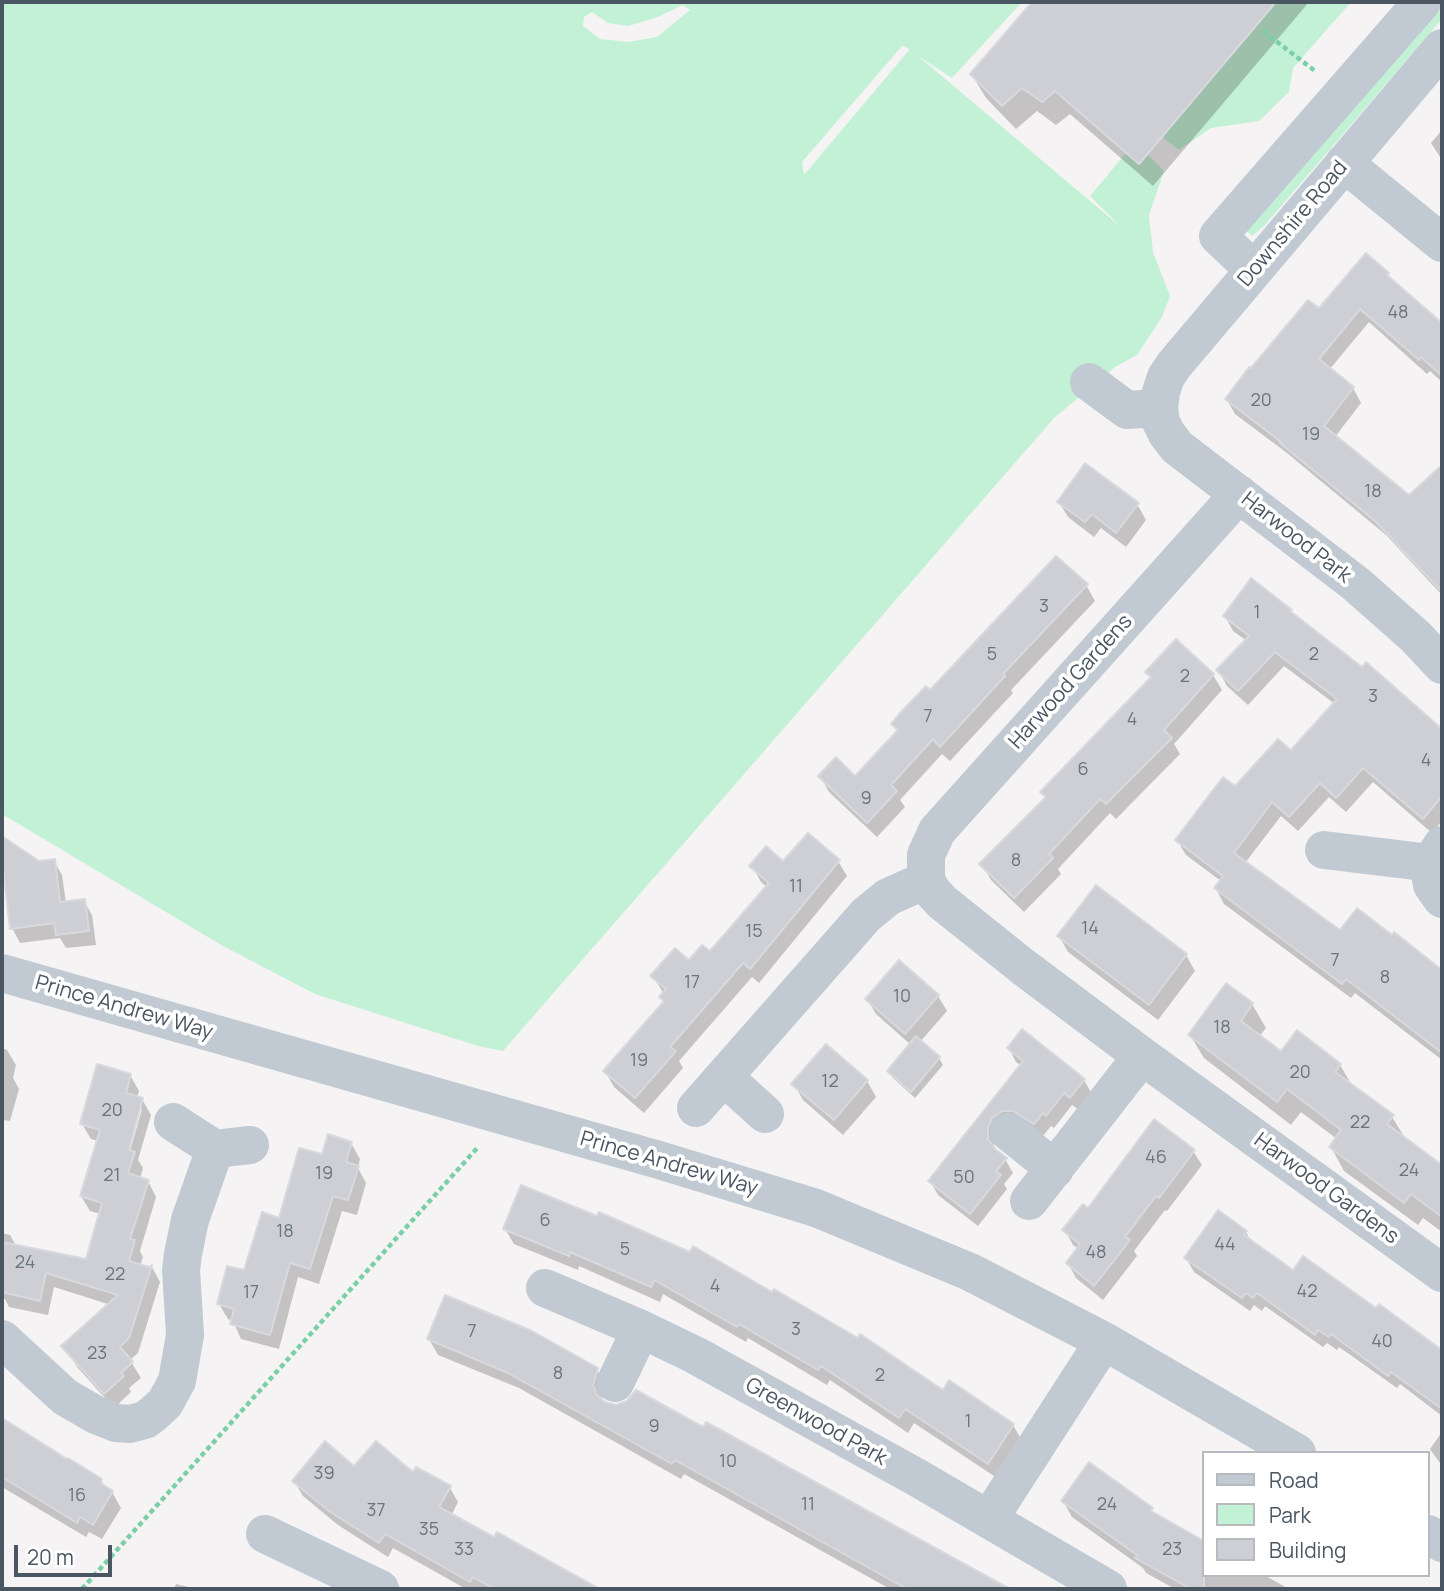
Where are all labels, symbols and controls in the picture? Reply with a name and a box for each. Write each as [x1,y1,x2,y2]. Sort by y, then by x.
street label: Downshire Road [1233,156,1353,292]
house number: 48 [1387,302,1409,324]
house number: 20 [1250,390,1272,412]
house number: 19 [1302,424,1320,446]
house number: 18 [1364,481,1382,503]
street label: Harwood Park [1236,487,1356,589]
house number: 3 [1039,596,1049,618]
house number: 1 [1253,602,1261,624]
street label: Harwood Gardens [1004,609,1138,755]
house number: 5 [987,644,997,666]
house number: 2 [1309,644,1319,666]
house number: 2 [1180,666,1190,688]
house number: 3 [1368,686,1378,708]
house number: 7 [923,706,933,728]
house number: 4 [1127,709,1137,731]
house number: 4 [1421,750,1431,772]
house number: 6 [1077,759,1089,781]
house number: 9 [860,788,872,810]
house number: 8 [1011,850,1021,872]
house number: 11 [789,876,803,898]
house number: 14 [1081,918,1099,940]
house number: 15 [745,921,763,943]
house number: 7 [1330,950,1340,972]
house number: 8 [1380,967,1390,989]
street label: Prince Andrew Way [32,971,216,1045]
house number: 17 [684,972,700,994]
house number: 10 [893,986,911,1008]
house number: 18 [1213,1017,1231,1039]
house number: 19 [630,1050,648,1072]
house number: 20 [1289,1062,1311,1084]
house number: 12 [821,1071,839,1093]
house number: 20 [101,1100,123,1122]
house number: 22 [1350,1112,1370,1134]
street label: Prince Andrew Way [577,1127,761,1201]
street label: Harwood Gardens [1249,1128,1403,1250]
house number: 46 [1145,1147,1167,1169]
house number: 24 [1399,1160,1419,1182]
house number: 19 [315,1163,333,1185]
house number: 21 [103,1165,121,1187]
house number: 50 [953,1167,975,1189]
house number: 6 [539,1210,551,1232]
house number: 18 [276,1221,294,1243]
house number: 44 [1214,1234,1236,1256]
house number: 5 [620,1239,630,1261]
house number: 48 [1085,1242,1107,1264]
house number: 24 [15,1252,35,1274]
house number: 22 [105,1264,125,1286]
house number: 4 [710,1276,720,1298]
house number: 42 [1297,1281,1317,1303]
house number: 17 [243,1282,259,1304]
house number: 3 [791,1319,801,1341]
house number: 7 [467,1321,477,1343]
house number: 40 [1371,1331,1393,1353]
house number: 23 [87,1343,107,1365]
house number: 8 [553,1363,563,1385]
house number: 2 [875,1365,885,1387]
street label: Greenwood Park [741,1373,891,1471]
house number: 1 [964,1411,972,1433]
house number: 9 [648,1416,660,1438]
house number: 10 [719,1451,737,1473]
legend [1202,1451,1430,1577]
house number: 39 [313,1463,335,1485]
text: Road [1269,1466,1319,1494]
house number: 16 [68,1485,86,1507]
house number: 11 [801,1494,815,1516]
house number: 24 [1097,1494,1117,1516]
house number: 37 [367,1500,385,1522]
text: Park [1269,1501,1311,1529]
house number: 35 [419,1519,439,1541]
scale bar [18,1532,116,1576]
text: Building [1269,1536,1346,1564]
house number: 33 [454,1539,474,1561]
house number: 23 [1162,1539,1182,1561]
text: 20 m [27,1543,74,1571]

